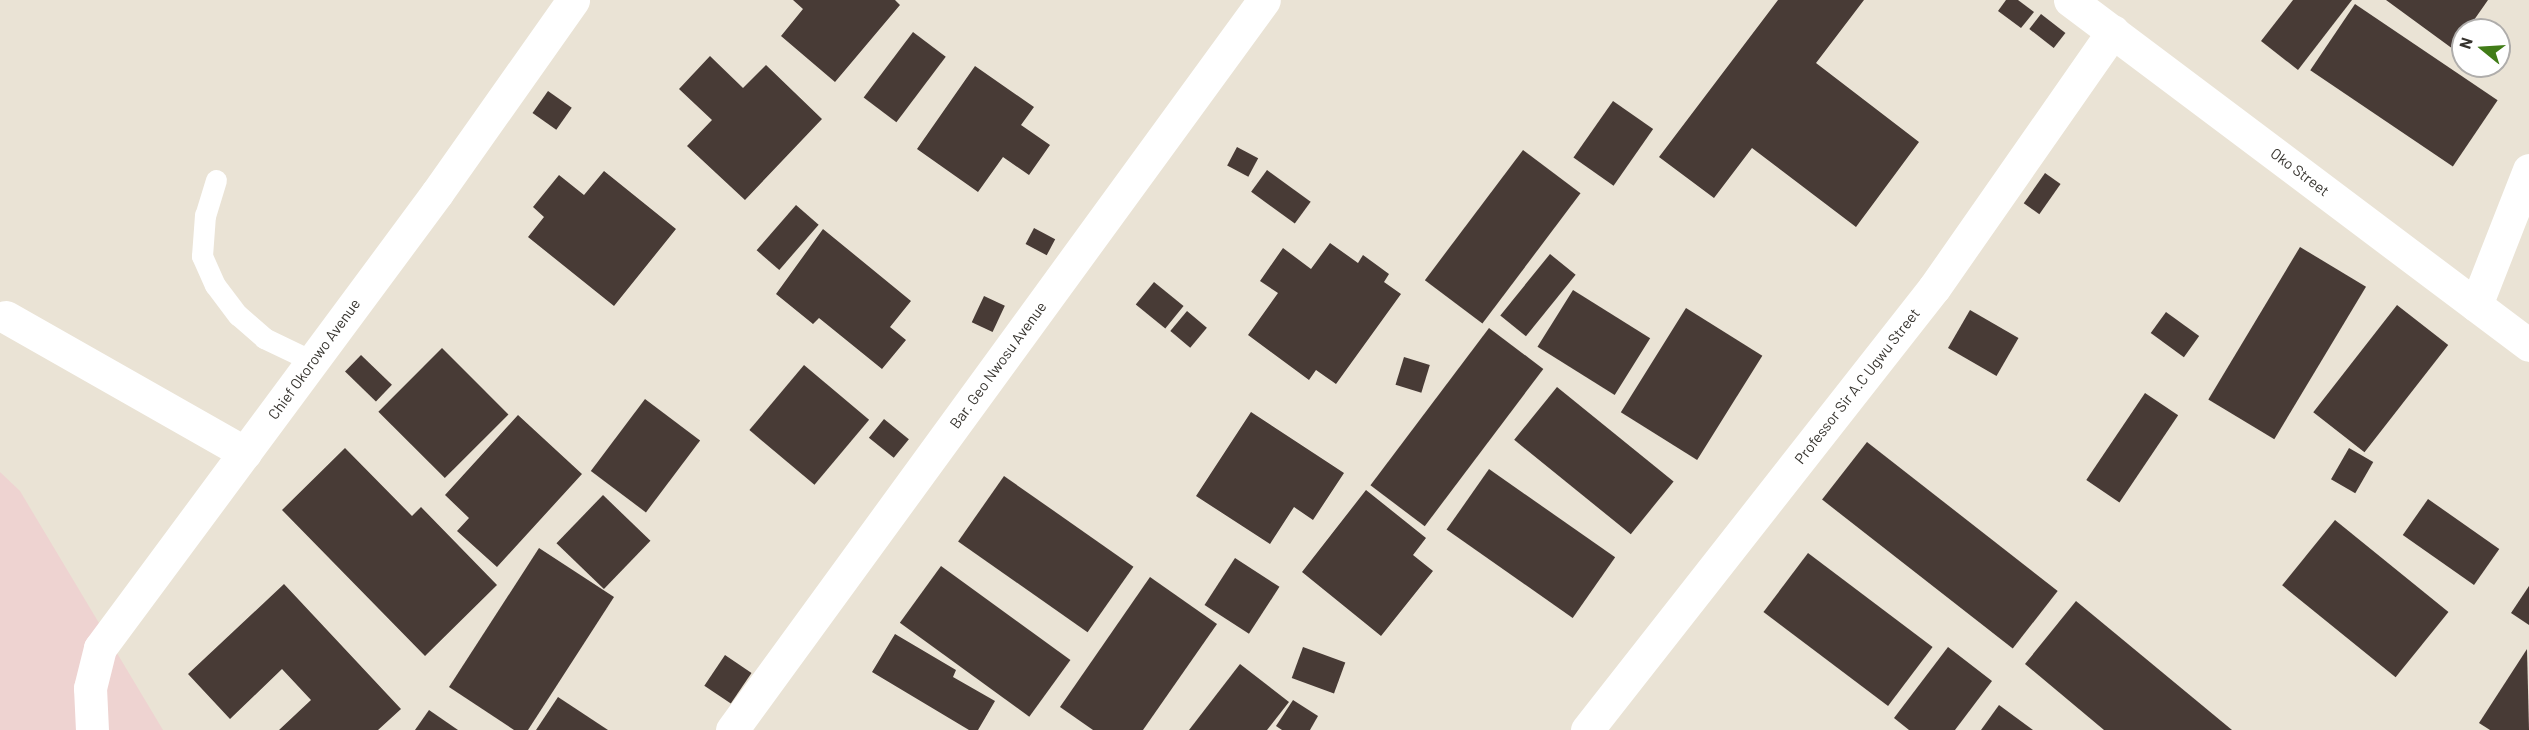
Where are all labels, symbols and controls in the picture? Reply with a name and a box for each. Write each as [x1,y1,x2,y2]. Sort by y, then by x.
north arrow [2451,18,2511,78]
text: N [2455,35,2476,51]
street label: Oko Street [2267,144,2333,200]
street label: Chief Okorowo Avenue [264,295,364,423]
street label: Bar. Geo Nwosu Avenue [946,298,1050,432]
street label: Professor Sir A.C Ugwu Street [1791,305,1923,467]

